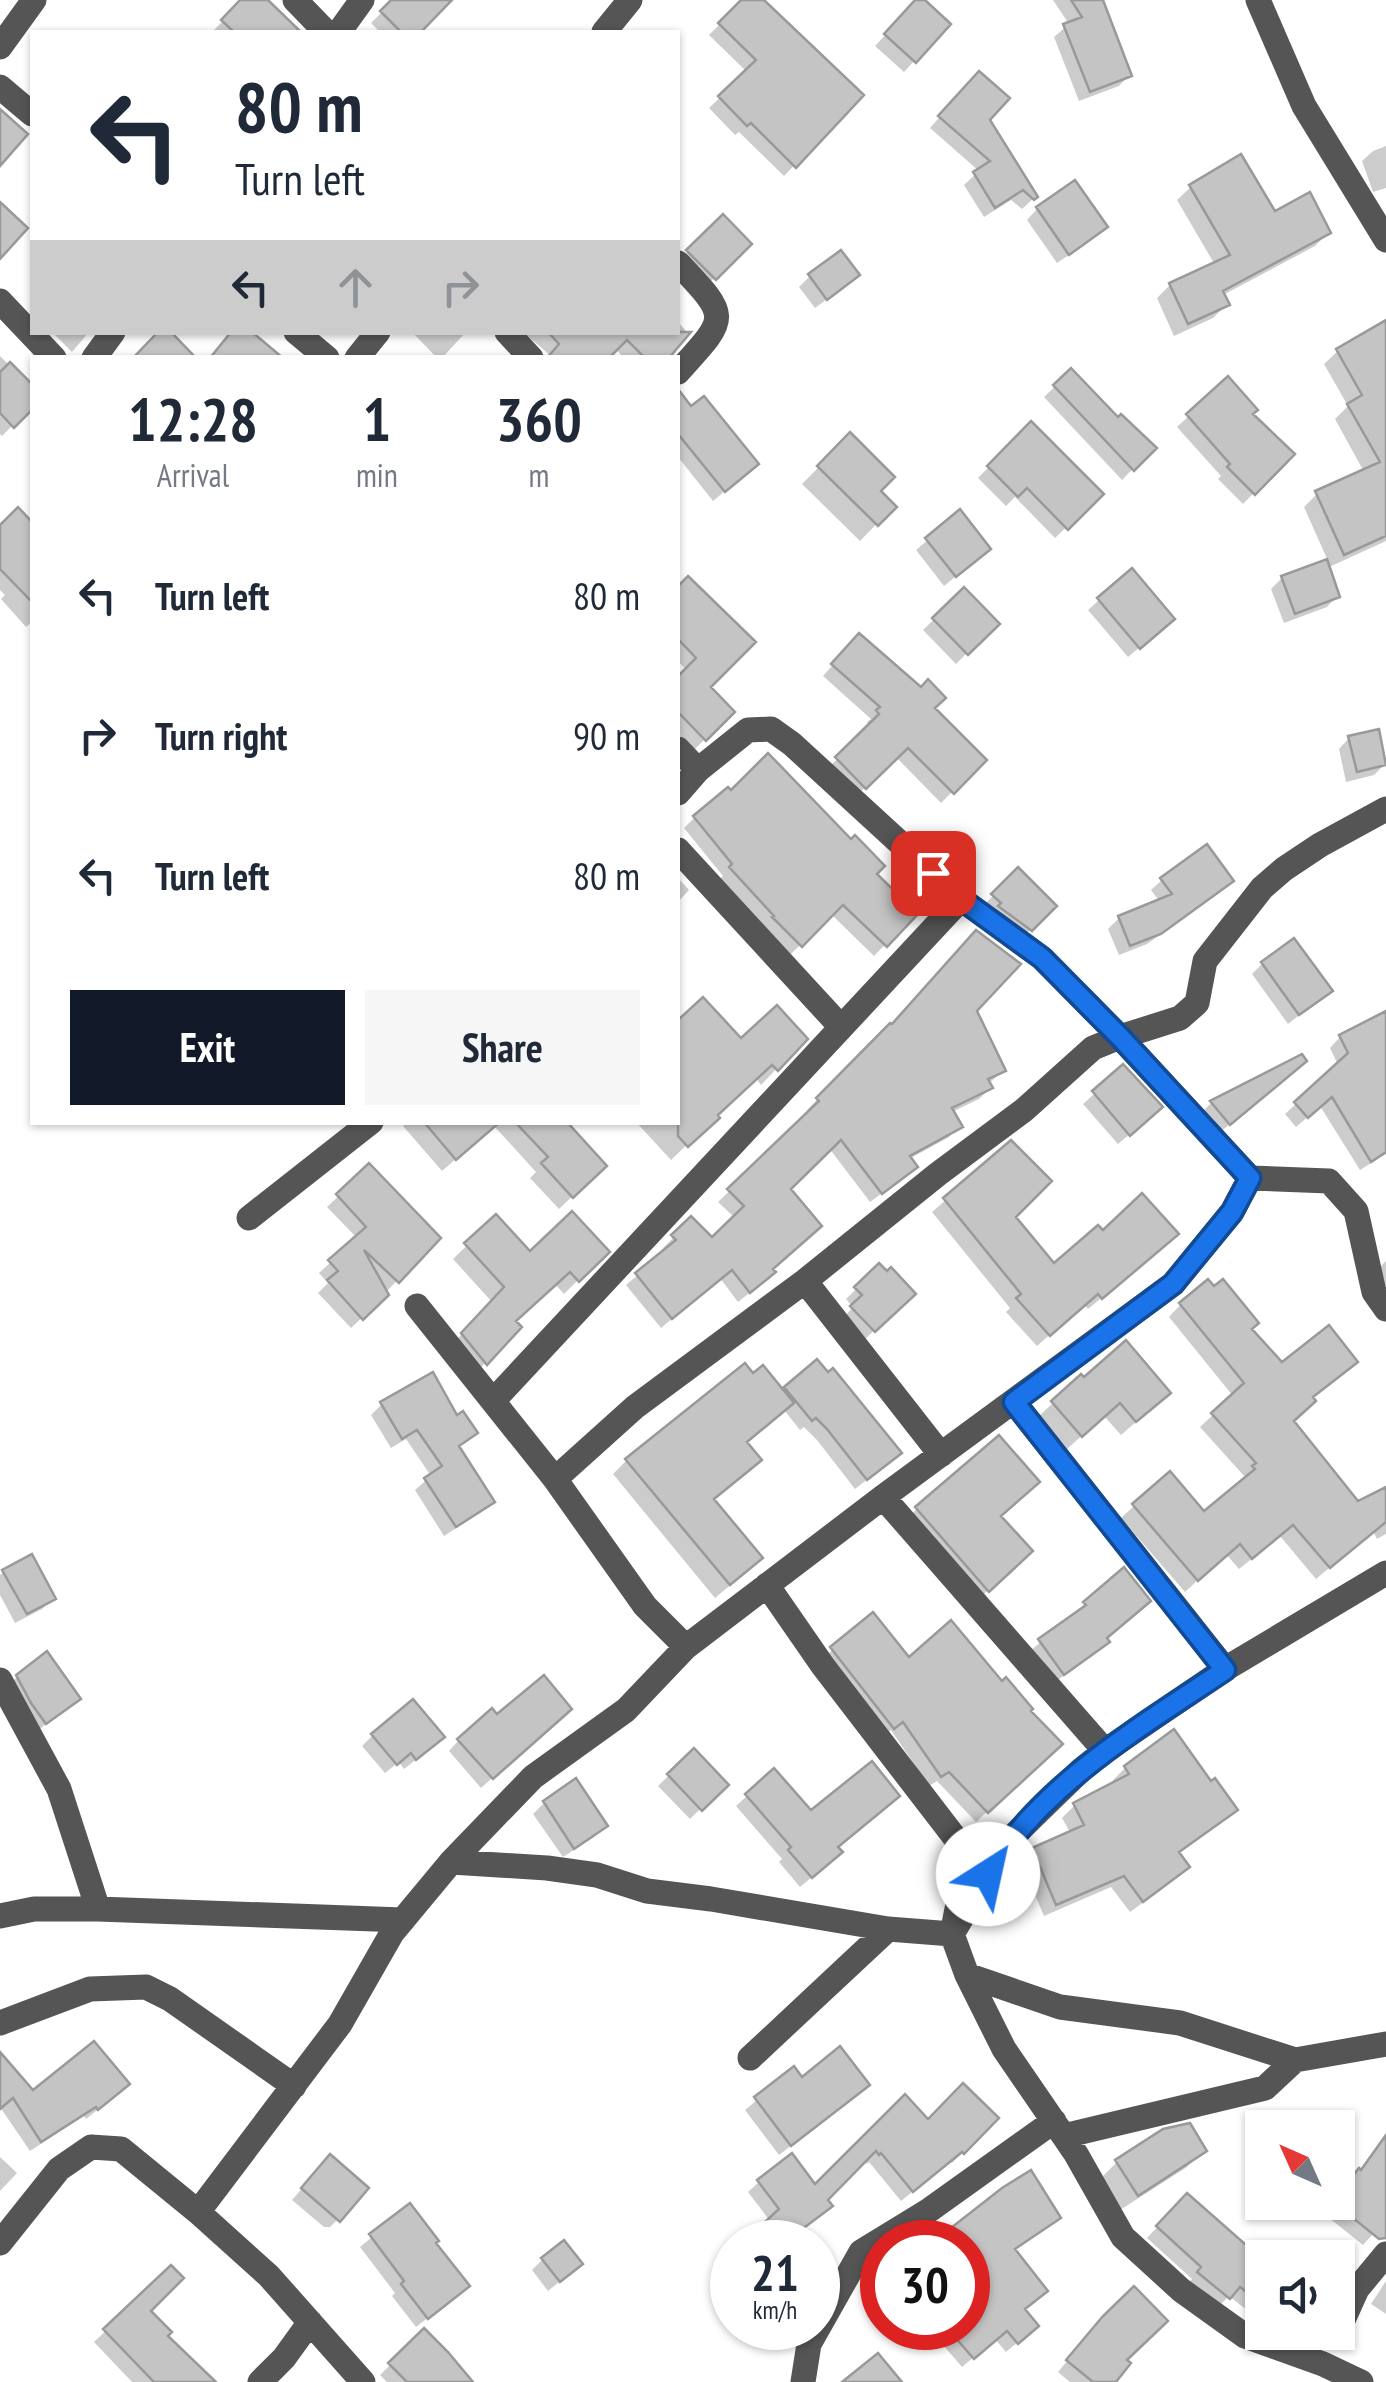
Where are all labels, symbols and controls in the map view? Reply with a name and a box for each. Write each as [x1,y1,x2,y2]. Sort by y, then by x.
text: 80 m [235,61,363,151]
icon: left [70,70,200,200]
text: Turn left [235,149,365,207]
icon: left [223,260,278,315]
icon: ahead [328,260,383,315]
icon: right [433,260,488,315]
text: 12:28 [128,380,258,458]
text: 1 [363,380,391,458]
text: 360 [496,380,582,458]
text: Arrival [157,454,229,496]
text: min [356,454,398,496]
text: m [528,454,549,496]
icon: left [70,568,125,623]
text: Turn left [155,571,269,620]
text: 80 m [573,571,640,620]
icon: right [70,708,125,763]
text: Turn right [155,711,287,760]
text: 90 m [573,711,640,760]
pin [891,831,976,916]
icon: arrive [906,846,961,901]
icon: left [70,848,125,903]
text: Turn left [155,851,269,900]
text: 80 m [573,851,640,900]
button: Exit [70,990,345,1105]
button: Share [365,990,640,1105]
position arrow [936,1822,1040,1926]
north arrow [1245,2110,1355,2220]
map controls [1245,2110,1355,2350]
speed limit sign: 30 [860,2220,990,2350]
text: 21 [751,2240,799,2305]
button: sound [1245,2240,1355,2350]
text: km/h [753,2294,797,2326]

